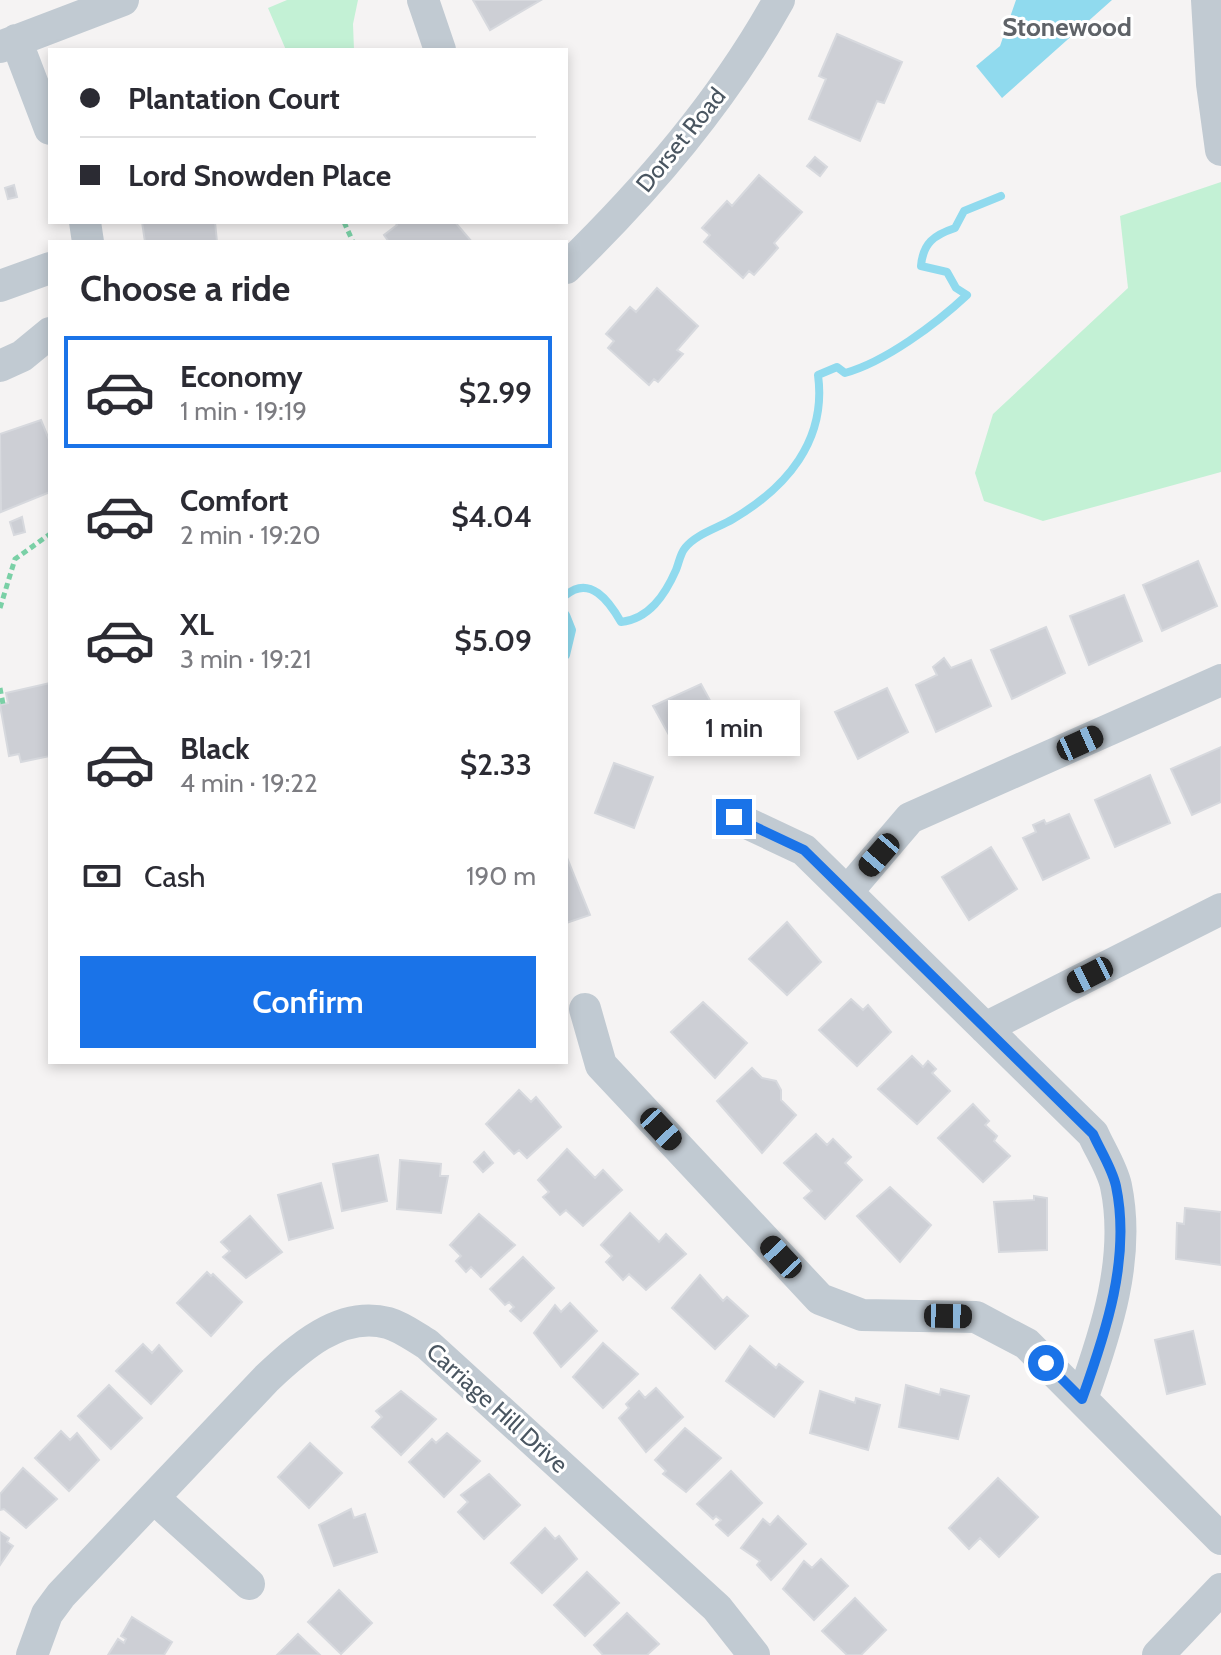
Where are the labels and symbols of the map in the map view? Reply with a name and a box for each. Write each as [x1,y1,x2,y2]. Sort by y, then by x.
district label: Stonewood [1002,11,1132,43]
street label: Dorset Road [630,82,731,198]
callout: 1 min [668,701,800,757]
car [1053,722,1107,764]
route end [716,799,752,835]
car [854,829,904,881]
car [1063,953,1117,997]
car [636,1103,686,1155]
car [756,1231,806,1283]
car [924,1304,972,1328]
street label: Carriage Hill Drive [421,1337,574,1479]
route start [1028,1345,1064,1381]

